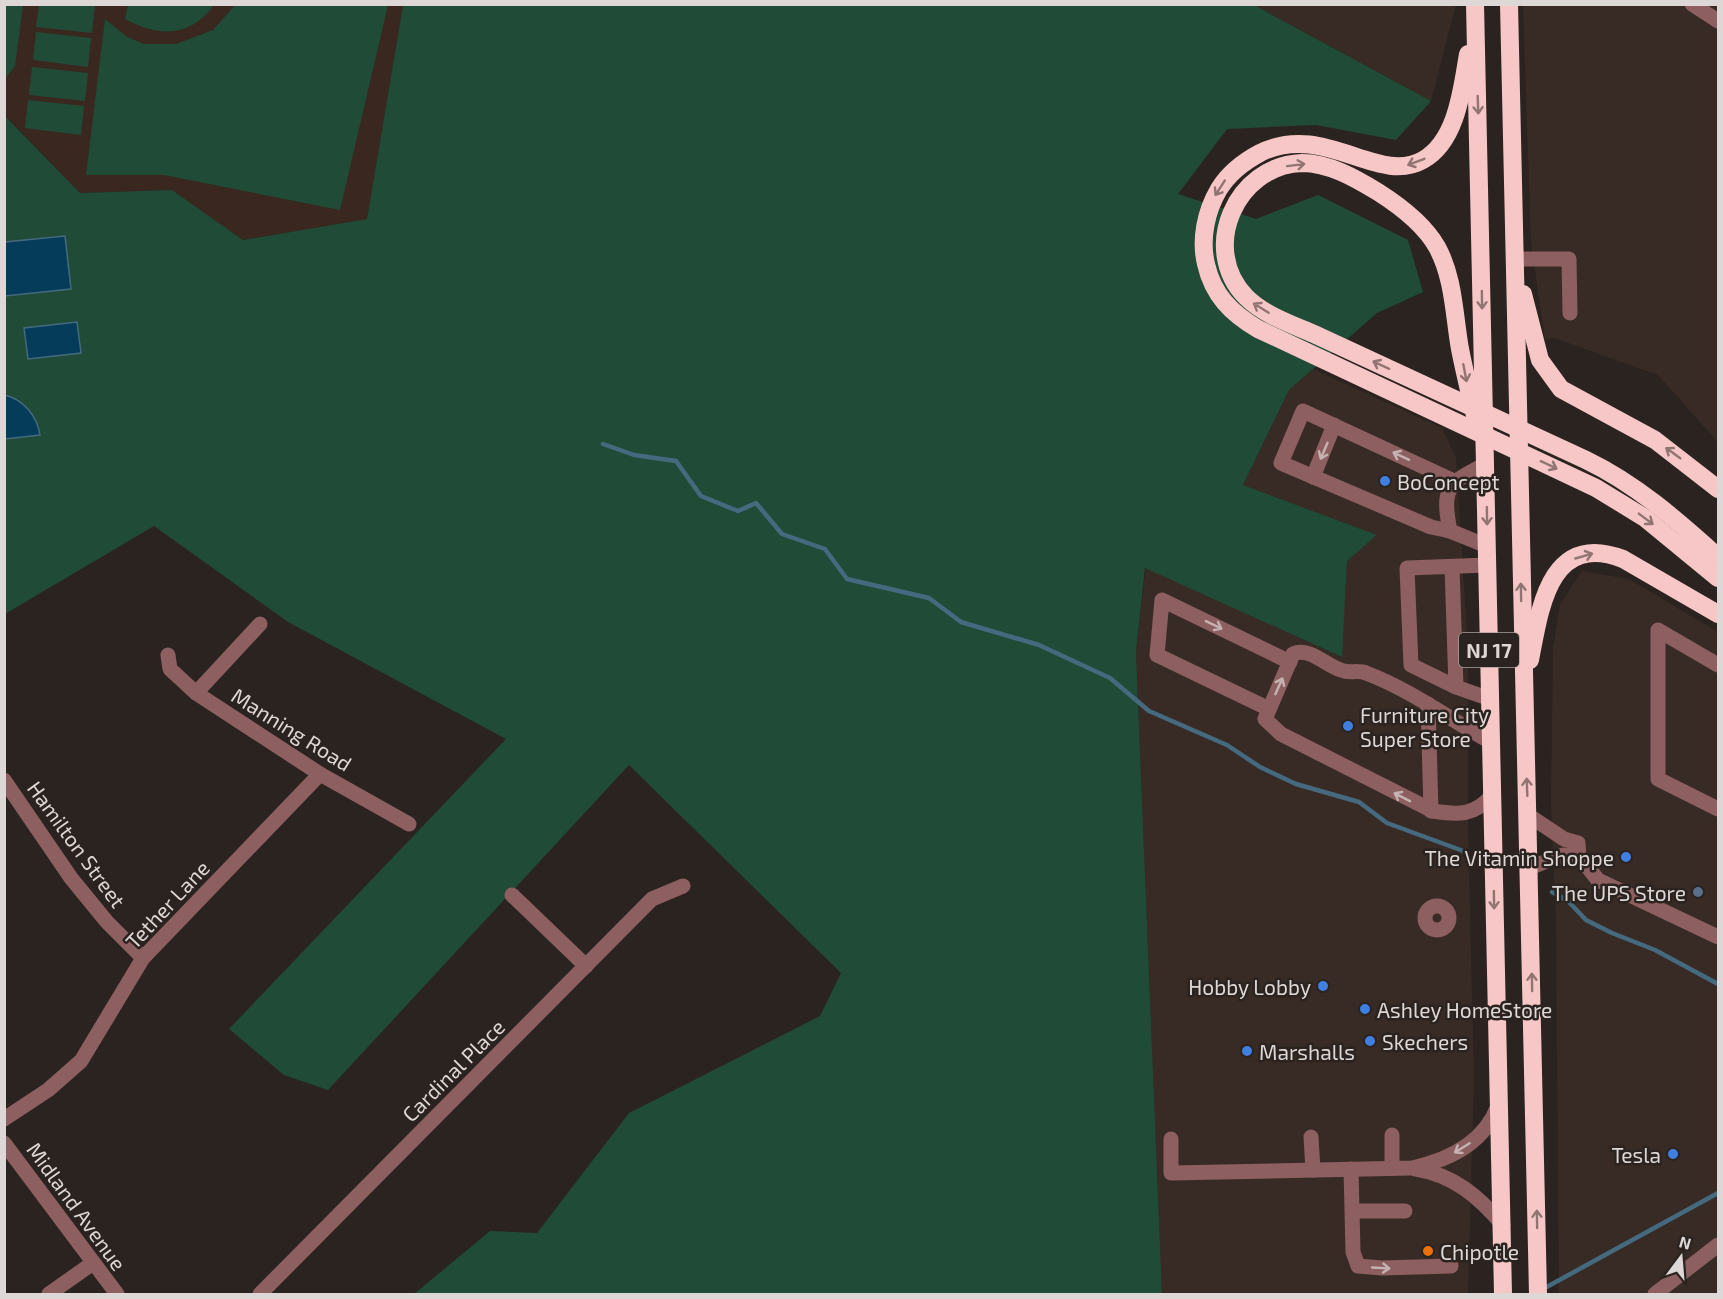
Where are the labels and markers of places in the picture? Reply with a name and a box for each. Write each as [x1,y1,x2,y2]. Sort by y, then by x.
place label: BoConcept [1397,469,1500,494]
marker: BoConcept [1378,474,1392,488]
place label: Furniture City Super Store [1360,702,1489,751]
marker: Furniture City Super Store [1341,719,1355,733]
place label: The Vitamin Shoppe [1425,845,1614,870]
marker: The Vitamin Shoppe [1619,850,1633,864]
place label: The UPS Store [1552,880,1686,905]
marker: The UPS Store [1691,885,1705,899]
place label: Hobby Lobby [1188,974,1311,999]
marker: Hobby Lobby [1316,979,1330,993]
place label: Ashley HomeStore [1377,997,1552,1022]
marker: Ashley HomeStore [1358,1002,1372,1016]
place label: Skechers [1382,1029,1468,1054]
marker: Skechers [1363,1034,1377,1048]
place label: Marshalls [1259,1039,1355,1064]
marker: Marshalls [1240,1044,1254,1058]
place label: Tesla [1611,1142,1661,1167]
marker: Tesla [1666,1147,1680,1161]
place label: Chipotle [1440,1239,1519,1264]
marker: Chipotle [1421,1244,1435,1258]

